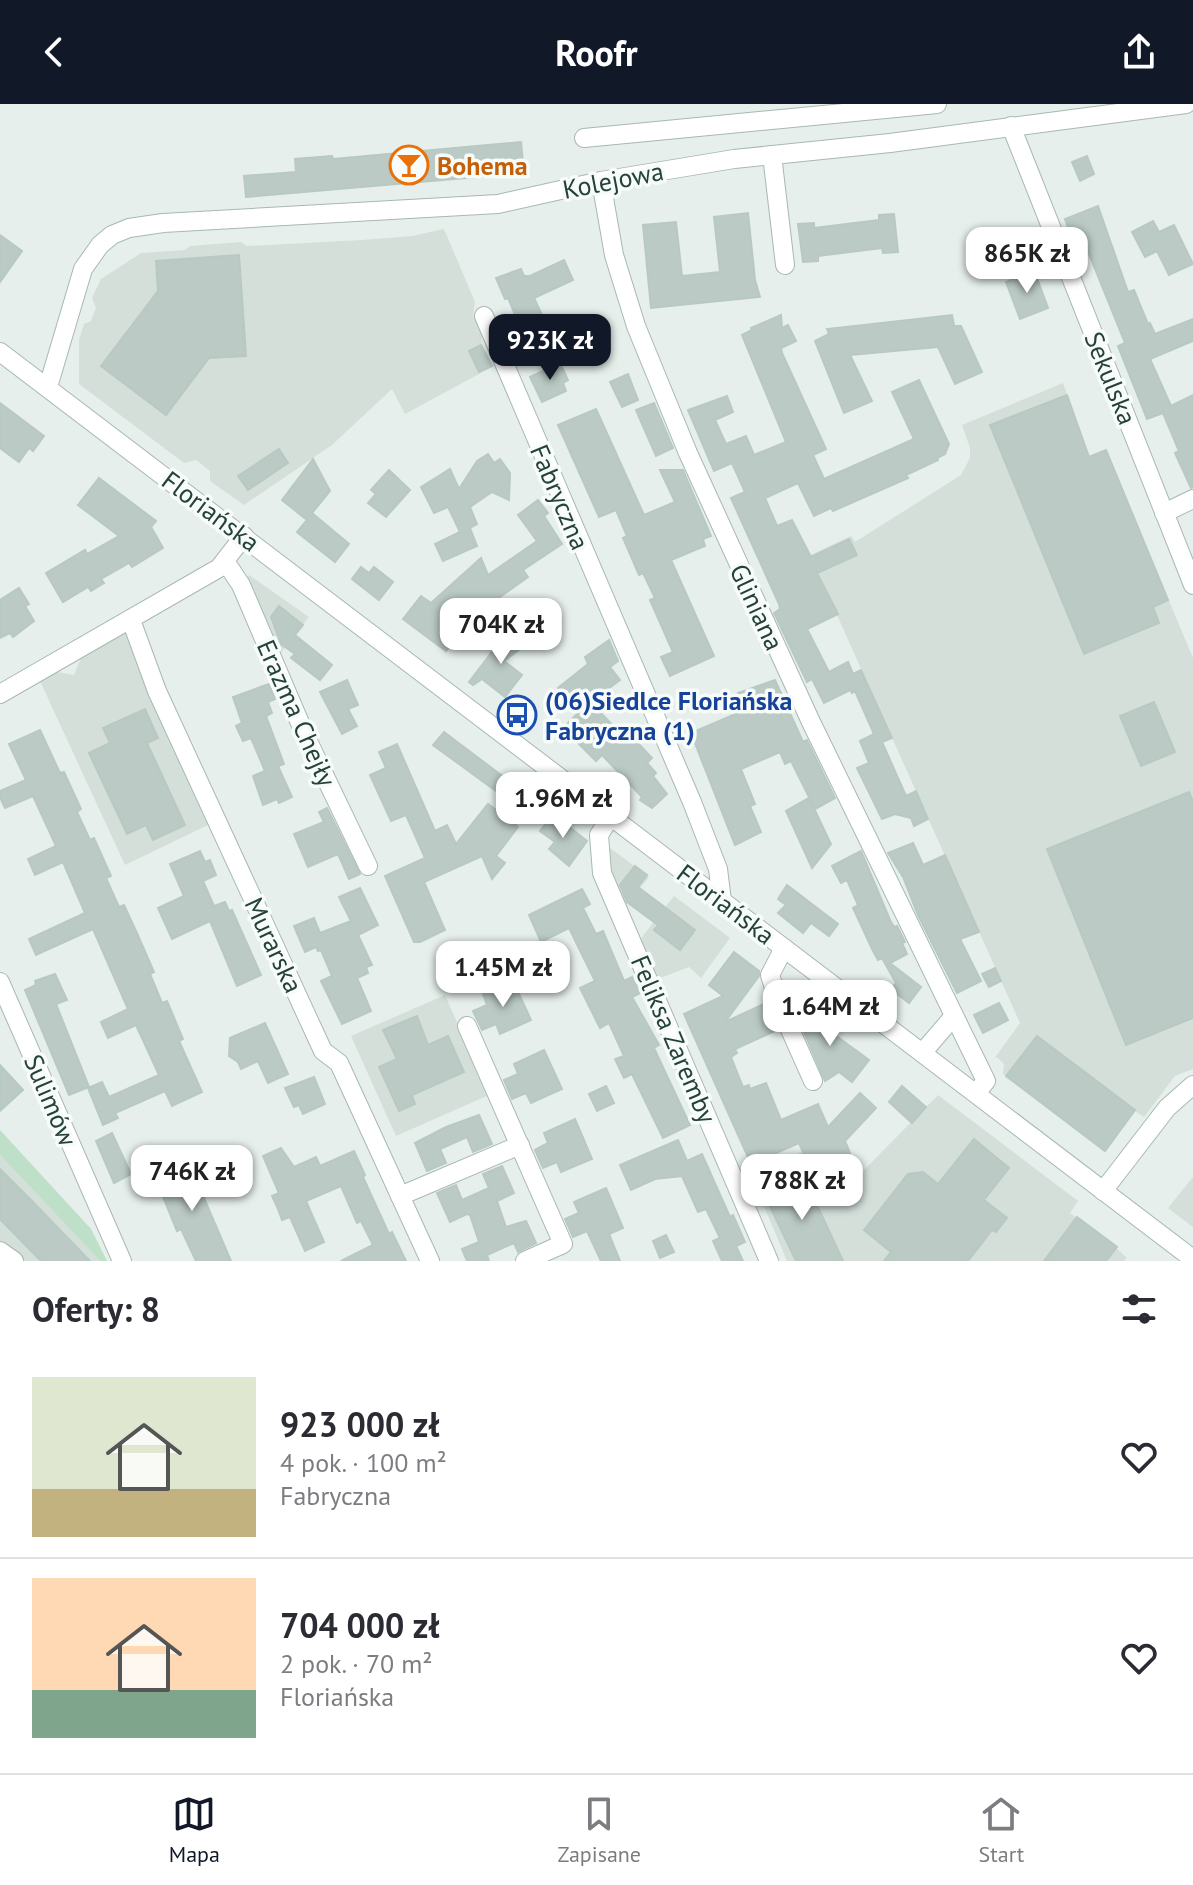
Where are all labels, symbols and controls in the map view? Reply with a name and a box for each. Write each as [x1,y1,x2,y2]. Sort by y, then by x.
text: Roofr [555,29,638,76]
icon: back [32,30,76,74]
icon: share [1117,30,1161,74]
bar icon: Bohema [388,144,430,186]
place label: Bohema [437,149,528,182]
street label: Kolejowa [560,154,666,206]
pin: 865K zł [953,227,1101,295]
text: 865K zł [984,236,1070,269]
pin: 923K zł [476,314,624,382]
text: 923K zł [507,323,593,356]
street label: Sekulska [1077,327,1145,429]
street label: Fabryczna [523,439,597,555]
street label: Floriańska [155,463,267,559]
street label: Gliniana [723,558,791,656]
pin: 704K zł [427,598,575,666]
text: 704K zł [458,607,544,640]
street label: Erazma Chejły [250,634,344,792]
place label: (06)Siedlce Floriańska Fabryczna (1) [545,684,792,747]
bus stop icon: (06)Siedlce Floriańska Fabryczna (1) [496,694,538,736]
pin: 1.96M zł [480,772,646,840]
text: 1.96M zł [514,781,612,814]
street label: Floriańska [670,856,782,952]
street label: Murarska [238,892,310,998]
pin: 1.45M zł [420,941,586,1009]
text: 1.45M zł [454,950,552,983]
street label: Feliksa Zaremby [624,950,724,1128]
pin: 1.64M zł [747,980,913,1048]
text: 1.64M zł [781,989,879,1022]
street label: Sulimów [17,1049,85,1151]
pin: 746K zł [118,1145,266,1213]
text: 746K zł [149,1154,235,1187]
pin: 788K zł [728,1154,876,1222]
text: 788K zł [759,1163,845,1196]
text: Oferty: 8 [32,1287,160,1331]
icon: filters [1117,1287,1161,1331]
text: 923 000 zł [280,1402,439,1446]
icon: home [96,1409,192,1505]
icon: heart [1117,1435,1161,1479]
text: 4 pok. · 100 m² [280,1446,447,1479]
text: Fabryczna [280,1479,391,1512]
text: 704 000 zł [280,1603,439,1647]
icon: home [96,1610,192,1706]
icon: heart [1117,1636,1161,1680]
text: 2 pok. · 70 m² [280,1647,433,1680]
text: Floriańska [280,1680,394,1713]
tab: Mapa [169,1792,220,1868]
tab: Zapisane [557,1792,641,1868]
tab: Start [979,1792,1024,1868]

